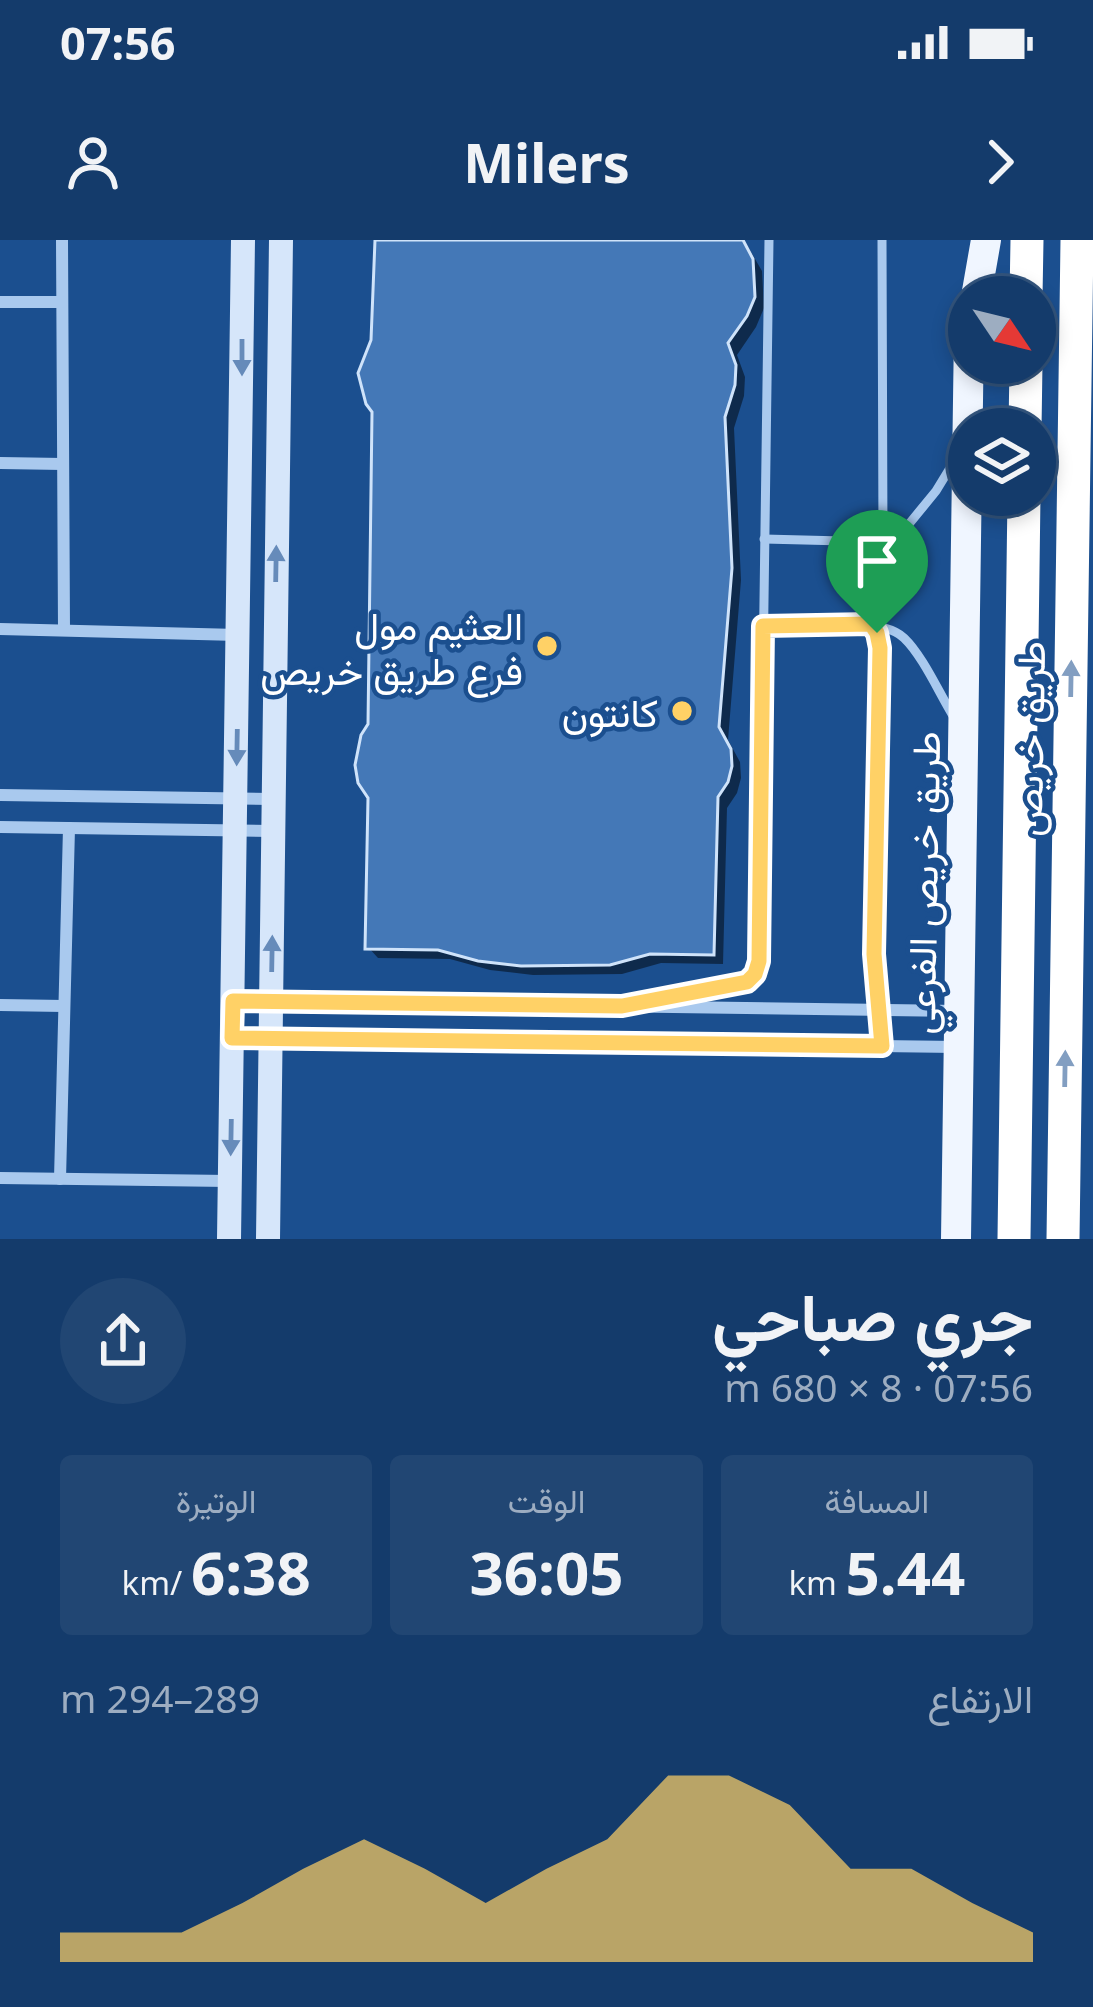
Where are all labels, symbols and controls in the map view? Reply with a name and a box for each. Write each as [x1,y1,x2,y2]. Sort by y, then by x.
text: 07:56 [60,12,176,73]
text: Milers [463,125,630,199]
icon: person [60,129,126,195]
icon: forward [967,129,1033,195]
north arrow [948,276,1056,384]
map controls [948,276,1056,516]
one-way arrow [232,339,251,377]
button: layers [948,408,1056,516]
pin [826,510,928,633]
icon: arrive [844,528,910,594]
one-way arrow [267,544,286,582]
place label: العثيم مول فرع طريق خريص [260,598,523,698]
marker: العثيم مول فرع طريق خريص [534,633,560,659]
street label: طريق خريص [1000,641,1056,837]
one-way arrow [1061,659,1080,697]
place label: كانتون [562,685,658,738]
marker: كانتون [669,698,695,724]
one-way arrow [228,729,247,767]
street label: طريق خريص الفرعي [893,731,958,1035]
one-way arrow [262,934,281,972]
one-way arrow [1056,1049,1075,1087]
one-way arrow [221,1119,241,1157]
text: جري صباحي [712,1270,1033,1360]
button: share [60,1278,186,1404]
text: 07:56 · 8 × 680 m [724,1360,1033,1413]
text: الوتيرة [176,1478,256,1523]
text: الوقت [508,1478,585,1523]
text: المسافة [824,1478,929,1523]
text: 6:38 [191,1531,311,1613]
text: 36:05 [469,1531,624,1613]
text: 5.44 [845,1531,965,1613]
text: /km [122,1560,191,1605]
text: km [788,1560,845,1605]
text: 289–294 m [60,1671,260,1724]
text: الارتفاع [927,1671,1033,1724]

